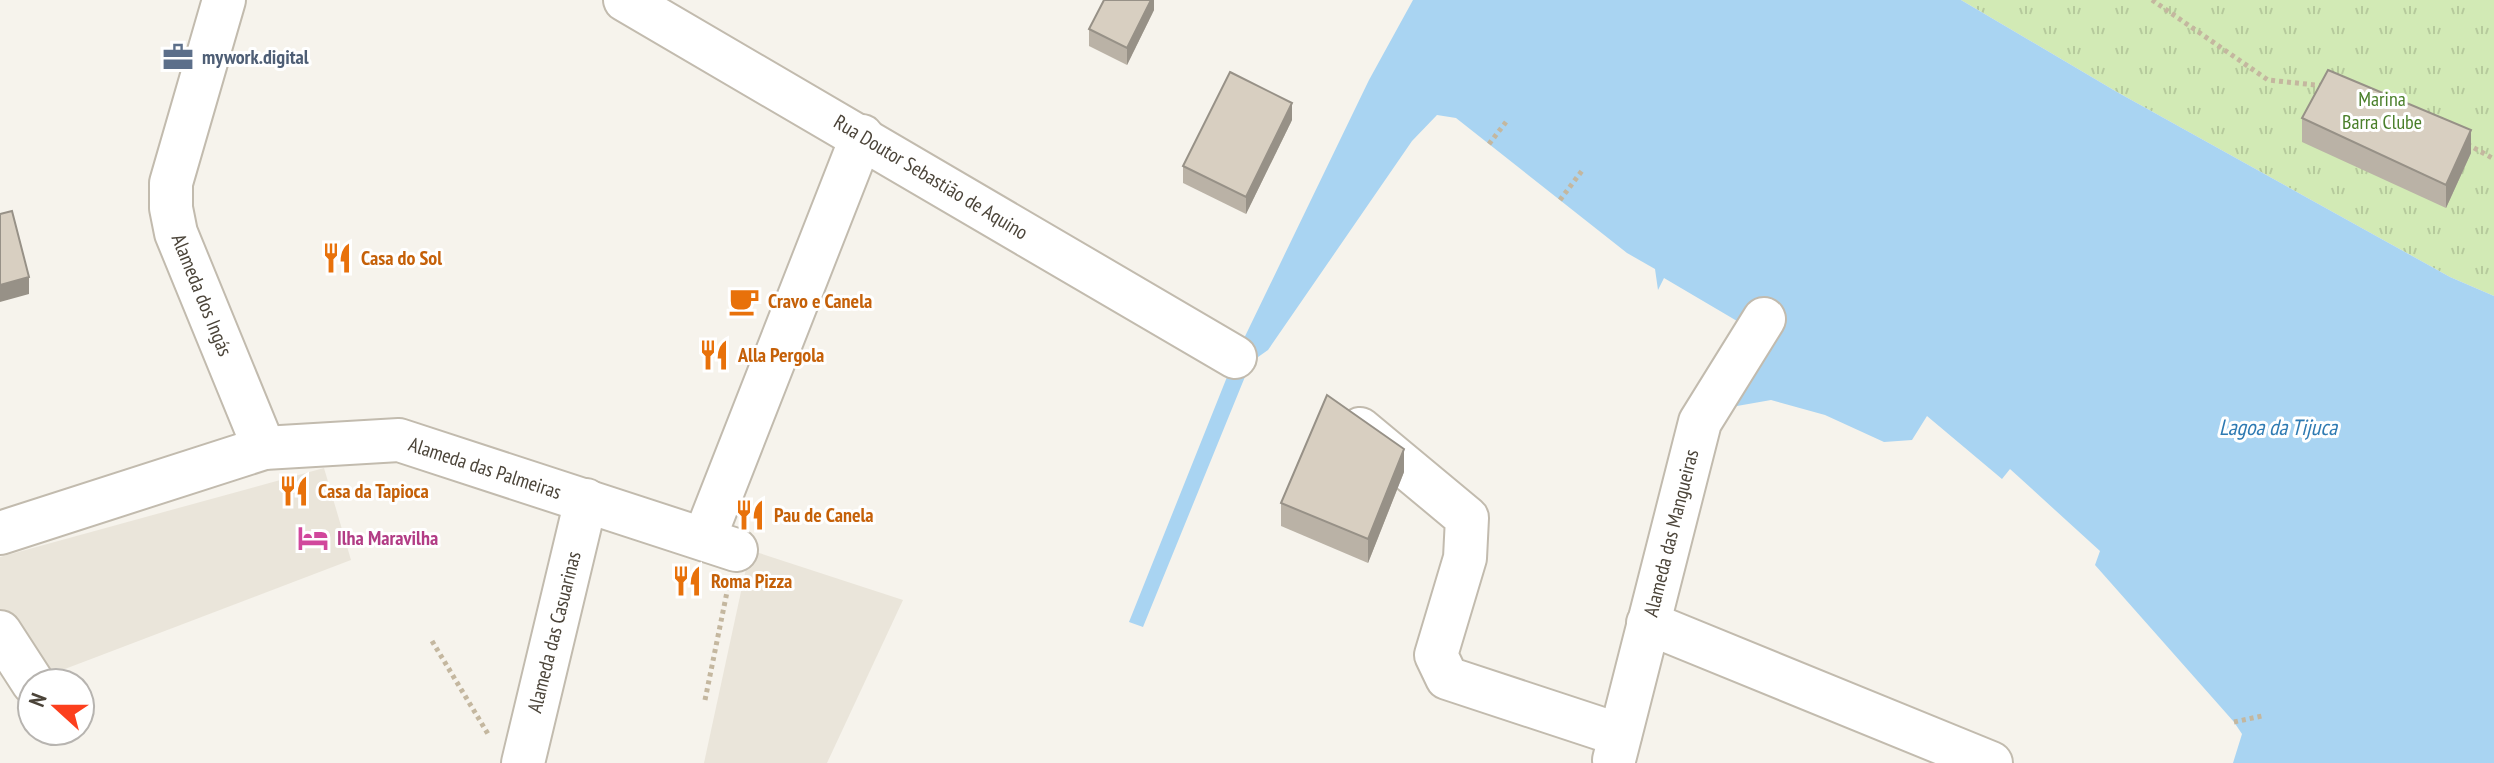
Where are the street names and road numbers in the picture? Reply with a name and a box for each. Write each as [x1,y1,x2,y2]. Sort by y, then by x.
street label: Rua Doutor Sebastião de Aquino [829,109,1033,245]
street label: Alameda dos Ingás [166,230,238,360]
street label: Alameda das Palmeiras [405,431,565,505]
street label: Alameda das Mangueiras [1638,446,1704,619]
street label: Alameda das Casuarinas [521,548,587,716]

